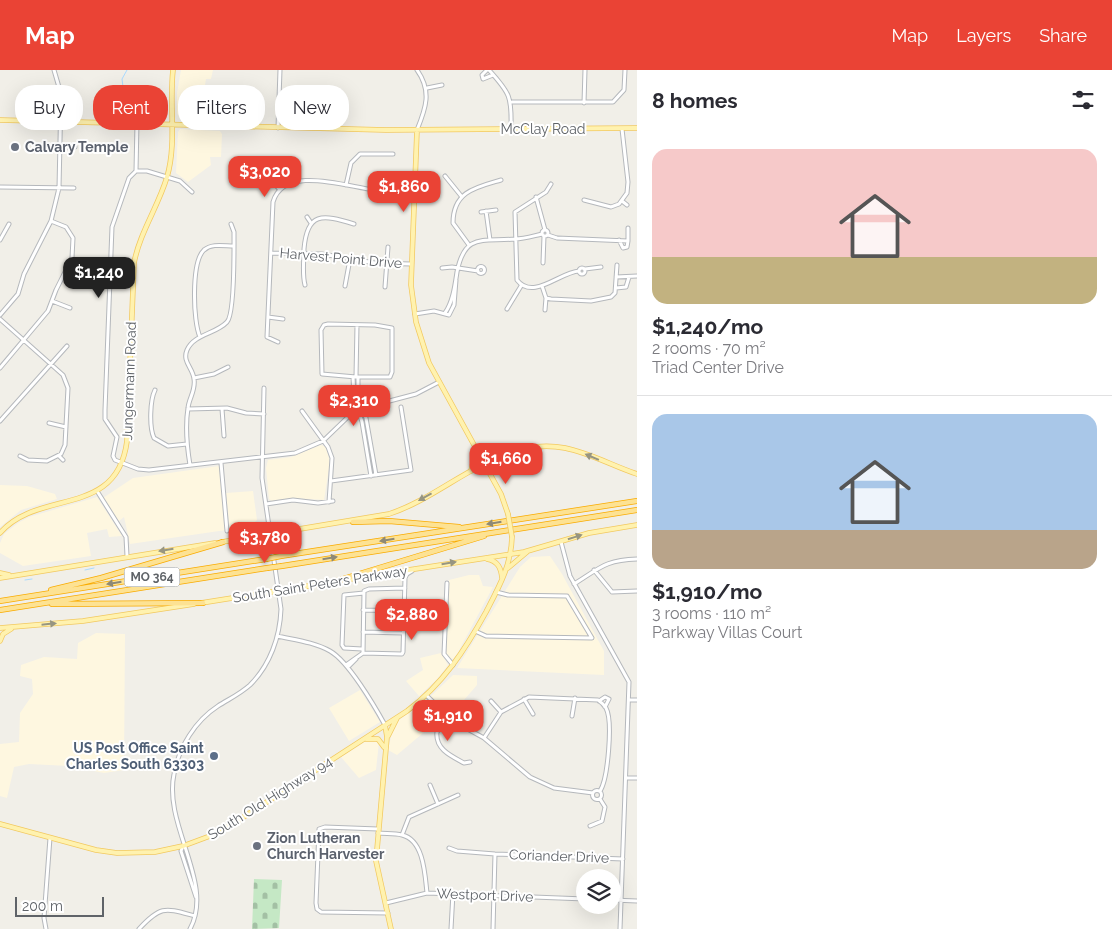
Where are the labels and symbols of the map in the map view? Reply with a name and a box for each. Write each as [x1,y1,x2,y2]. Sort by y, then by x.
street label: McClay Road [501,121,585,137]
place label: Calvary Temple [25,139,129,155]
marker: Calvary Temple [9,141,21,153]
pin: $3,020 [224,156,306,198]
pin: $1,860 [363,170,445,213]
street label: Harvest Point Drive [279,245,403,271]
pin: $1,240 [58,256,140,299]
street label: Jungermann Road [119,321,139,441]
pin: $2,310 [313,384,395,427]
pin: $1,660 [465,442,547,485]
one-way arrow [585,452,599,460]
one-way arrow [419,493,432,502]
one-way arrow [485,520,501,528]
pin: $3,780 [224,522,306,564]
one-way arrow [568,533,583,541]
one-way arrow [379,536,395,544]
one-way arrow [158,546,174,554]
one-way arrow [323,554,339,562]
one-way arrow [442,559,458,567]
street label: South Saint Peters Parkway [232,562,409,606]
road number: MO 364 [124,568,180,586]
one-way arrow [106,579,122,587]
pin: $2,880 [371,598,453,641]
one-way arrow [41,620,57,628]
pin: $1,910 [407,700,489,742]
place label: US Post Office Saint Charles South 63303 [66,740,205,772]
marker: US Post Office Saint Charles South 63303 [208,750,220,762]
street label: South Old Highway 94 [205,753,335,843]
place label: Zion Lutheran Church Harvester [267,830,385,862]
marker: Zion Lutheran Church Harvester [251,840,263,852]
street label: Coriander Drive [509,846,609,866]
street label: Westport Drive [436,885,534,905]
scale bar [15,894,104,917]

